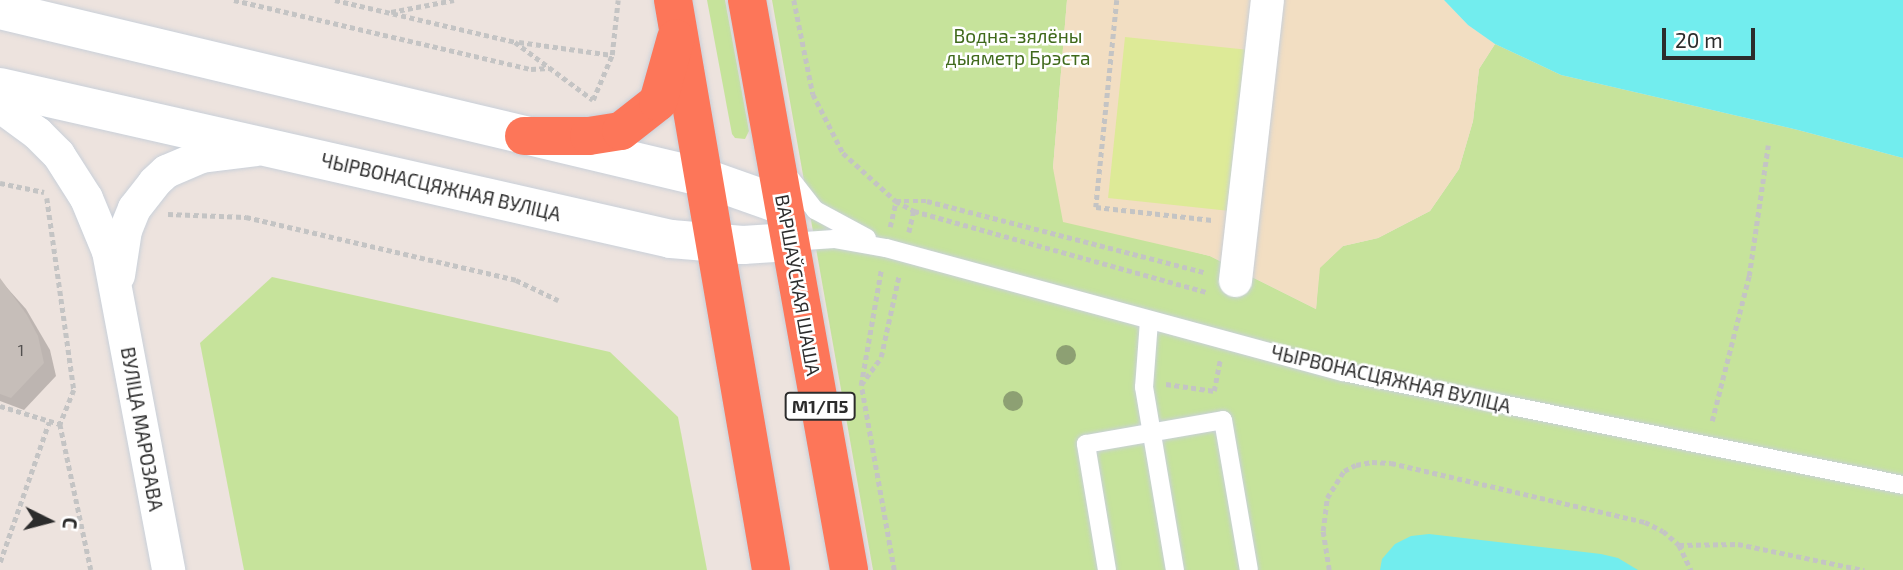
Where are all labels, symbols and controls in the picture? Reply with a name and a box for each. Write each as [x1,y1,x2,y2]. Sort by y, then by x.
scale bar [1665,14,1758,58]
park label: Водна-зялёны дыяметр Брэста [945,25,1091,69]
text: 20 m [1675,27,1723,52]
street label: ЧЫРВОНАСЦЯЖНАЯ ВУЛІЦА [319,148,563,226]
street label: ВАРШАЎСКАЯ ШАША [771,193,825,377]
house number: 1 [18,340,24,360]
street label: ЧЫРВОНАСЦЯЖНАЯ ВУЛІЦА [1269,340,1513,418]
street label: ВУЛІЦА МАРОЗАВА [116,345,168,513]
road number: М1/П5 [783,392,857,420]
north arrow [14,486,84,556]
text: С [58,516,82,530]

